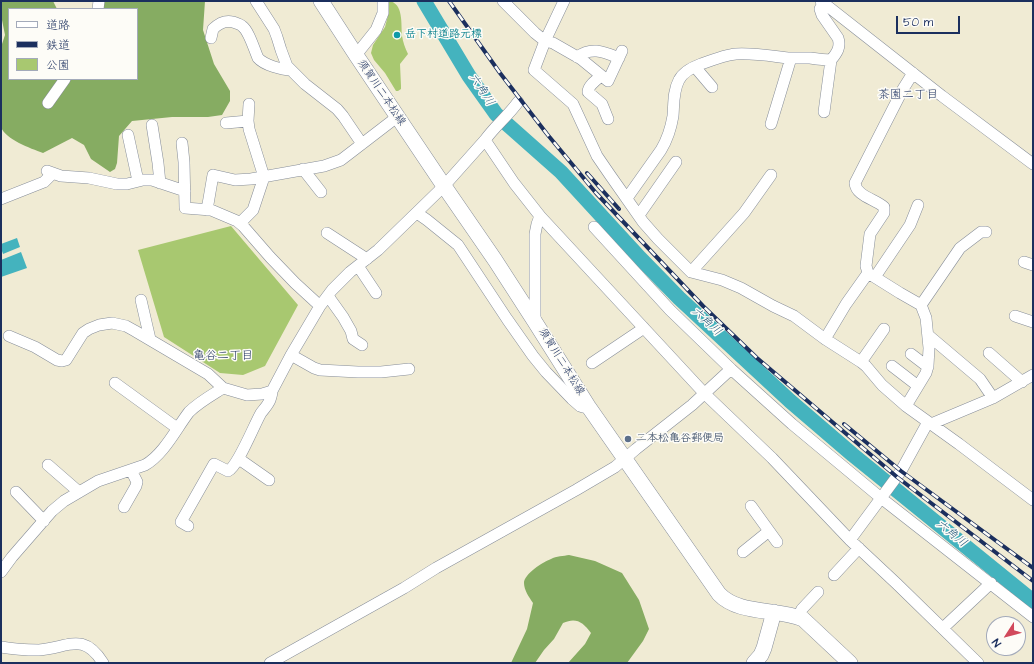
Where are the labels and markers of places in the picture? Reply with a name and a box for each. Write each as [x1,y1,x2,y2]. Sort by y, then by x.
place label: 岳下村道路元標 [405,28,482,42]
marker: 岳下村道路元標 [392,30,402,40]
place label: 二本松亀谷郵便局 [636,432,724,446]
marker: 二本松亀谷郵便局 [623,434,633,444]

